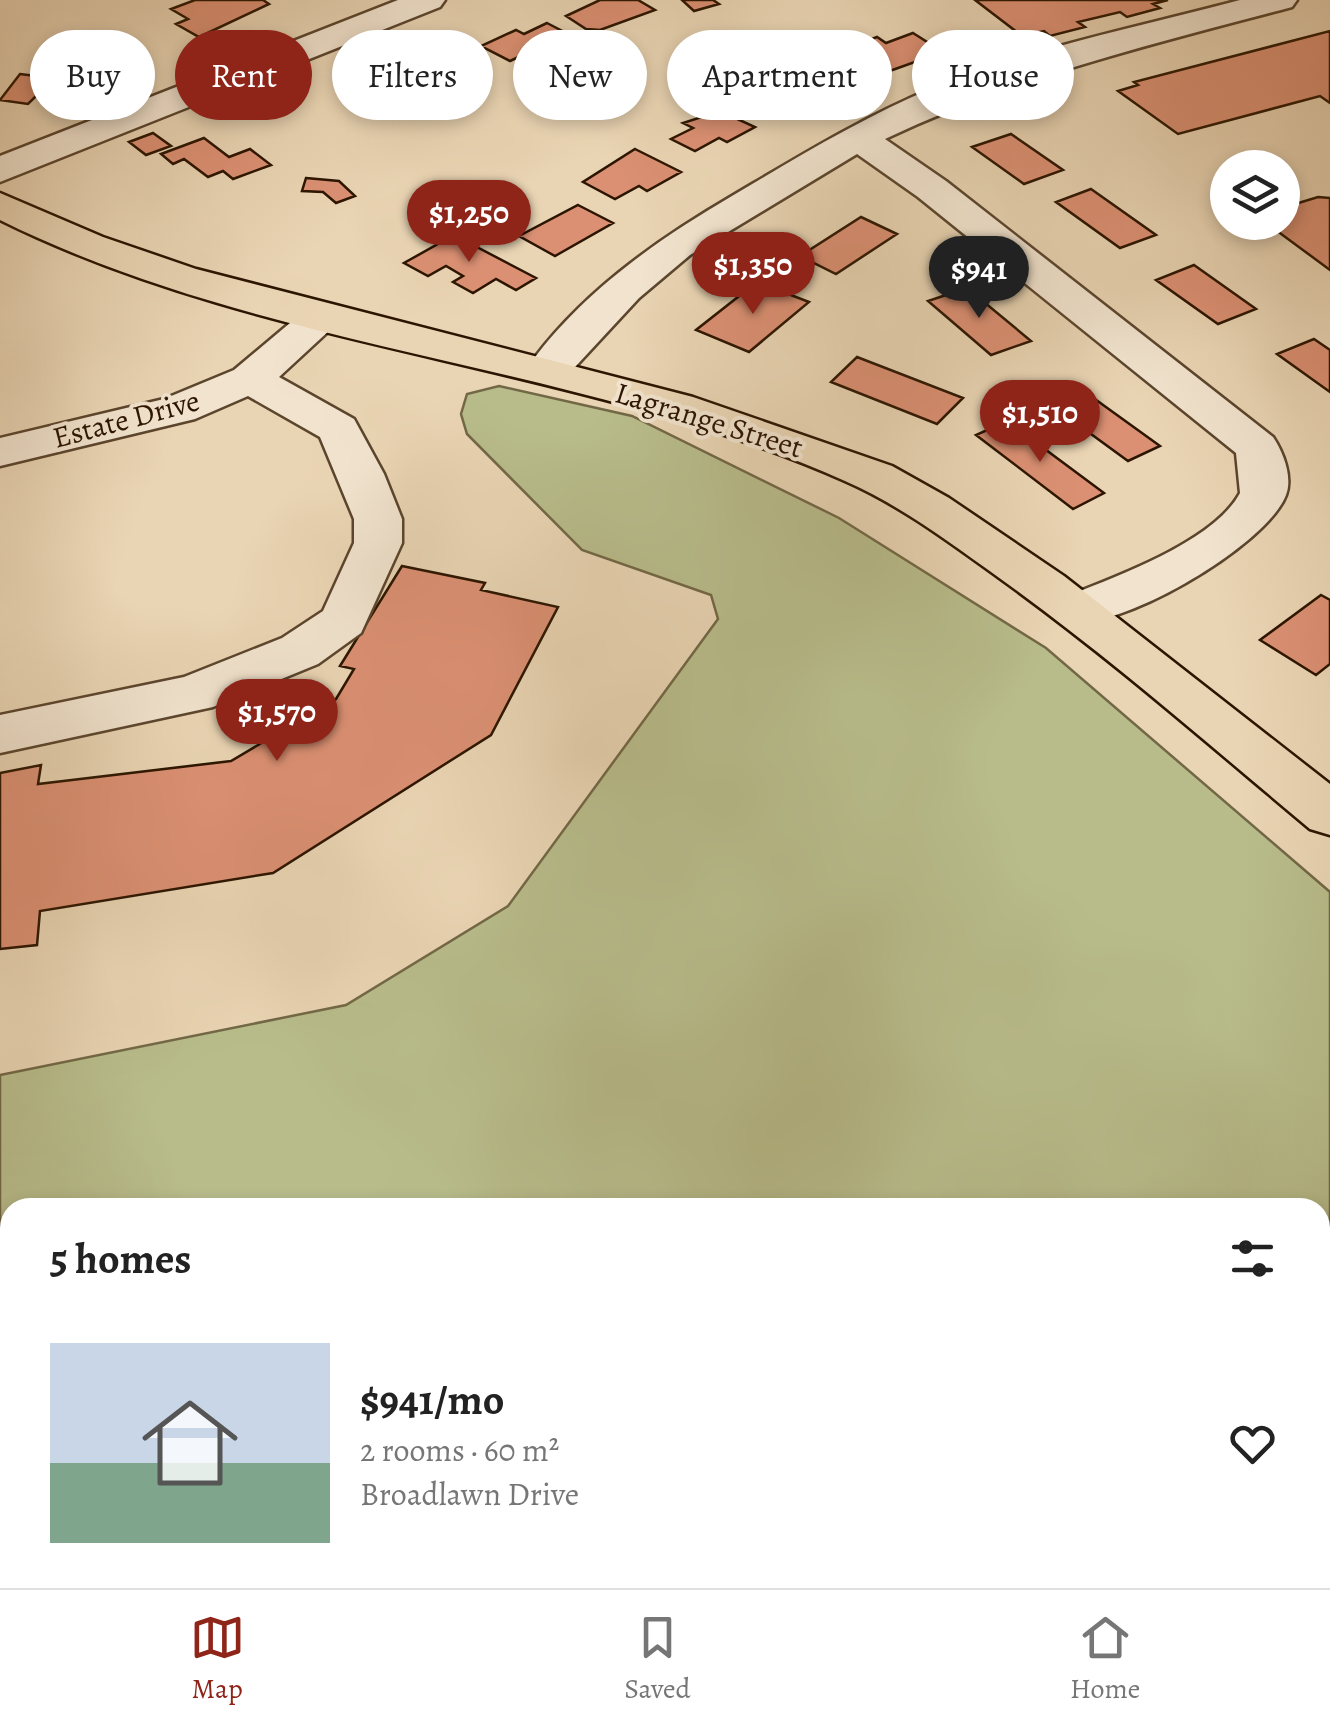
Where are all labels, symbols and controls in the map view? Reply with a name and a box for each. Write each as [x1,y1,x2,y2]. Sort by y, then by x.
chip: Buy [30,30,155,120]
chip: Rent [175,30,312,120]
chip: Filters [332,30,493,120]
chip: New [513,30,647,120]
chip: Apartment [667,30,892,120]
chip: House [912,30,1074,120]
map controls [1210,150,1300,240]
button: layers [1210,150,1300,240]
pin: $1,250 [388,180,550,265]
text: $1,250 [429,190,509,234]
pin: $1,350 [672,232,834,317]
pin: $941 [920,236,1038,321]
text: $1,350 [714,242,792,286]
text: $941 [951,246,1007,290]
street label: Lagrange Street [610,373,808,468]
street label: Estate Drive [48,380,204,458]
pin: $1,510 [959,380,1121,465]
text: $1,510 [1002,390,1078,434]
pin: $1,570 [196,679,358,764]
text: $1,570 [238,689,316,733]
text: 5 homes [50,1230,191,1287]
icon: filters [1225,1231,1280,1286]
text: $941/mo [360,1371,504,1428]
icon: home [130,1383,250,1503]
icon: heart [1225,1416,1280,1471]
text: 2 rooms · 60 m² [360,1428,559,1472]
text: Broadlawn Drive [360,1472,579,1516]
tab: Map [190,1610,245,1708]
tab: Saved [624,1610,691,1708]
tab: Home [1070,1610,1140,1708]

